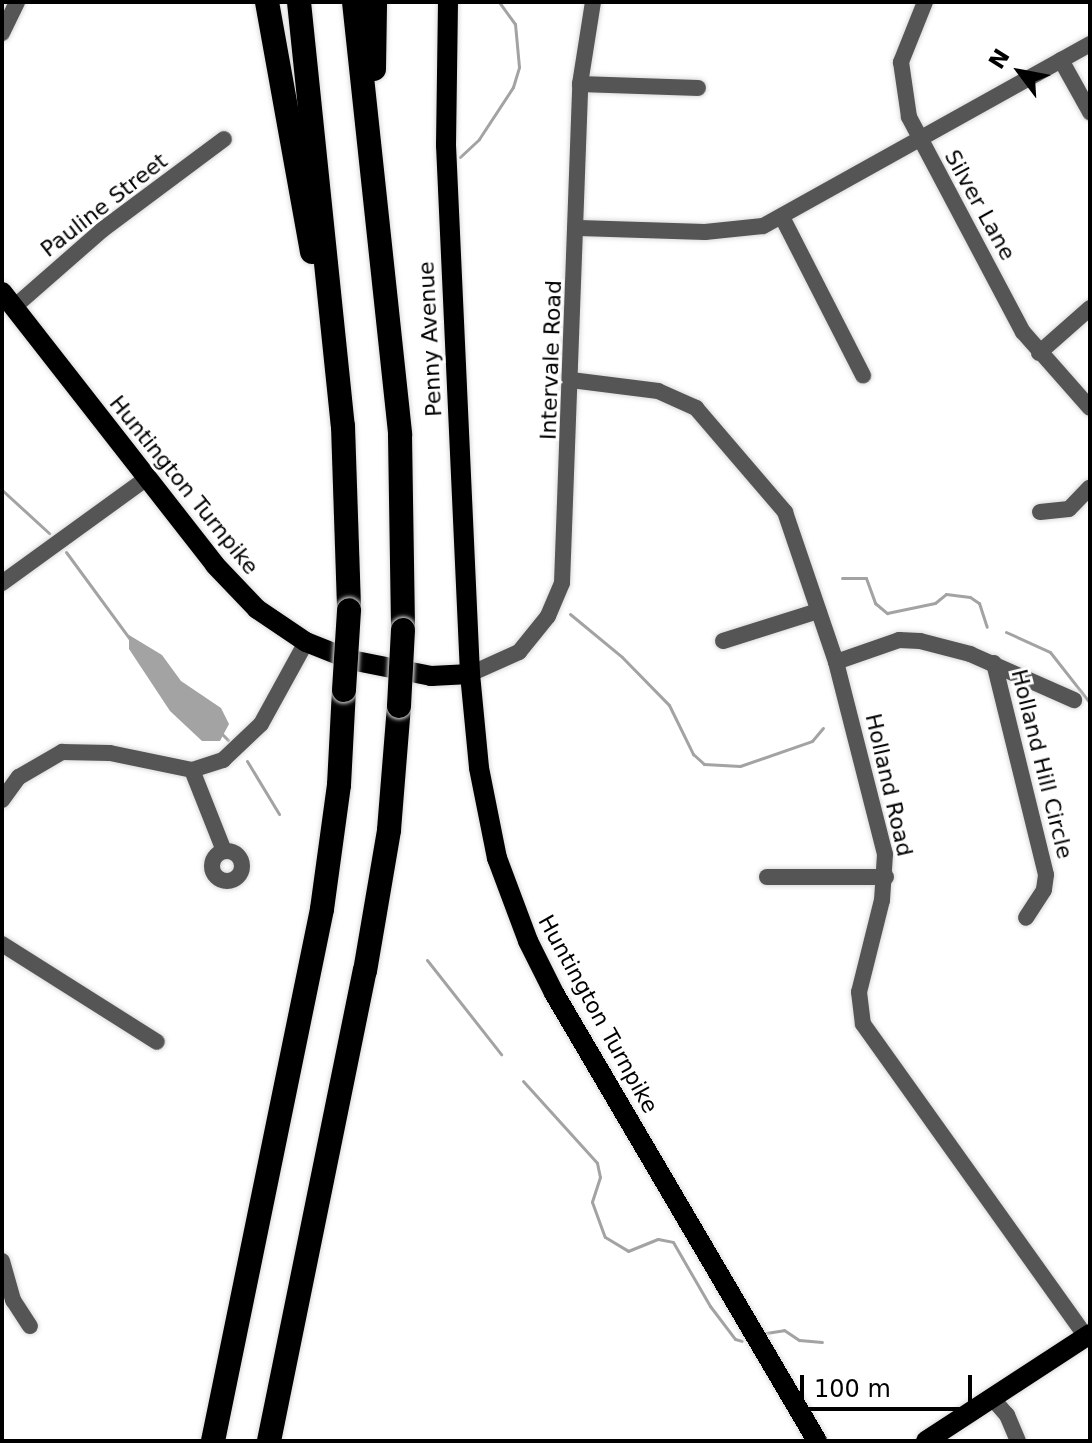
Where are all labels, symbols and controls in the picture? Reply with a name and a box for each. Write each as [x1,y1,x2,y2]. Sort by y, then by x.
north arrow [980,32,1060,112]
text: N [984,45,1015,73]
street label: Silver Lane [939,145,1021,265]
street label: Pauline Street [35,147,173,263]
street label: Penny Avenue [413,261,447,417]
street label: Intervale Road [535,280,567,440]
street label: Huntington Turnpike [104,390,264,580]
street label: Holland Hill Circle [1006,667,1078,861]
street label: Holland Road [860,711,918,859]
street label: Huntington Turnpike [533,910,663,1118]
scale bar [804,1359,976,1409]
text: 100 m [814,1375,891,1403]

